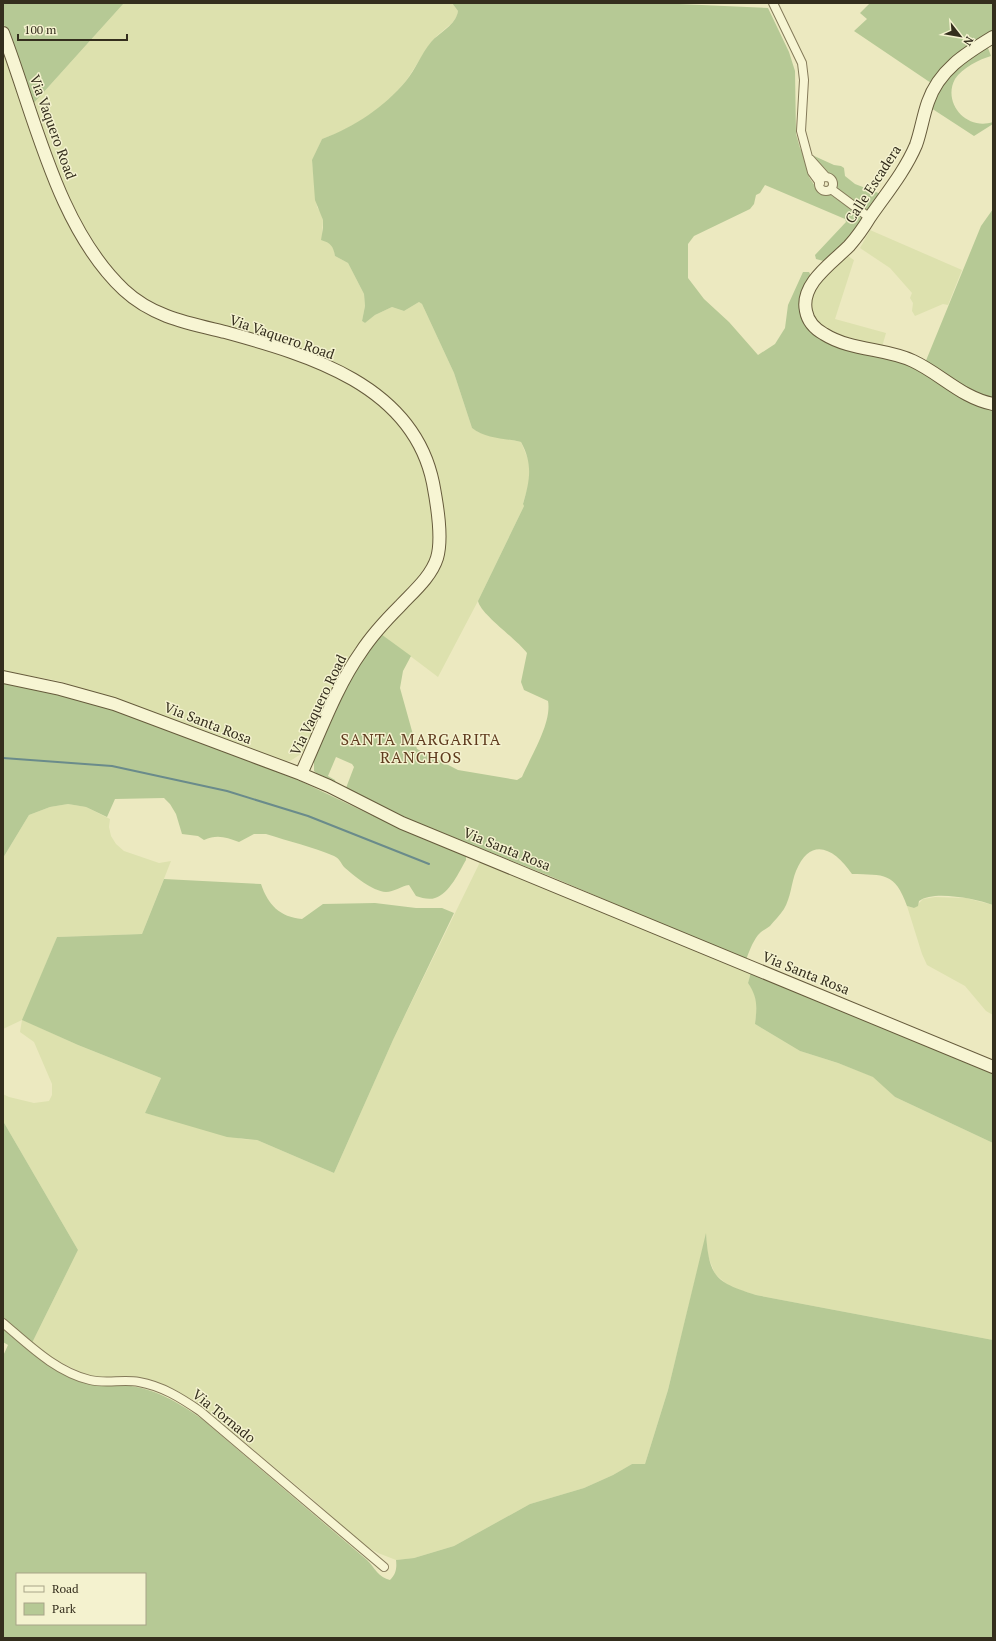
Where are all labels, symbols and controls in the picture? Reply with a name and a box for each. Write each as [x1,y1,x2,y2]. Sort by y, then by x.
scale bar [18,16,127,42]
north arrow [940,16,980,56]
text: 100 m [24,22,57,37]
text: N [960,34,977,49]
street label: Via Vaquero Road [26,72,81,182]
street label: Calle Escadera [840,141,905,227]
street label: Via Vaquero Road [227,310,337,363]
street label: Via Vaquero Road [285,651,350,758]
street label: Via Santa Rosa [162,697,255,748]
district label: SANTA MARGARITA RANCHOS [340,728,502,768]
street label: Via Santa Rosa [461,822,554,875]
street label: Via Santa Rosa [760,946,853,999]
street label: Via Tornado [189,1384,260,1447]
legend [16,1573,146,1625]
text: Road [52,1581,79,1596]
text: Park [52,1601,77,1616]

